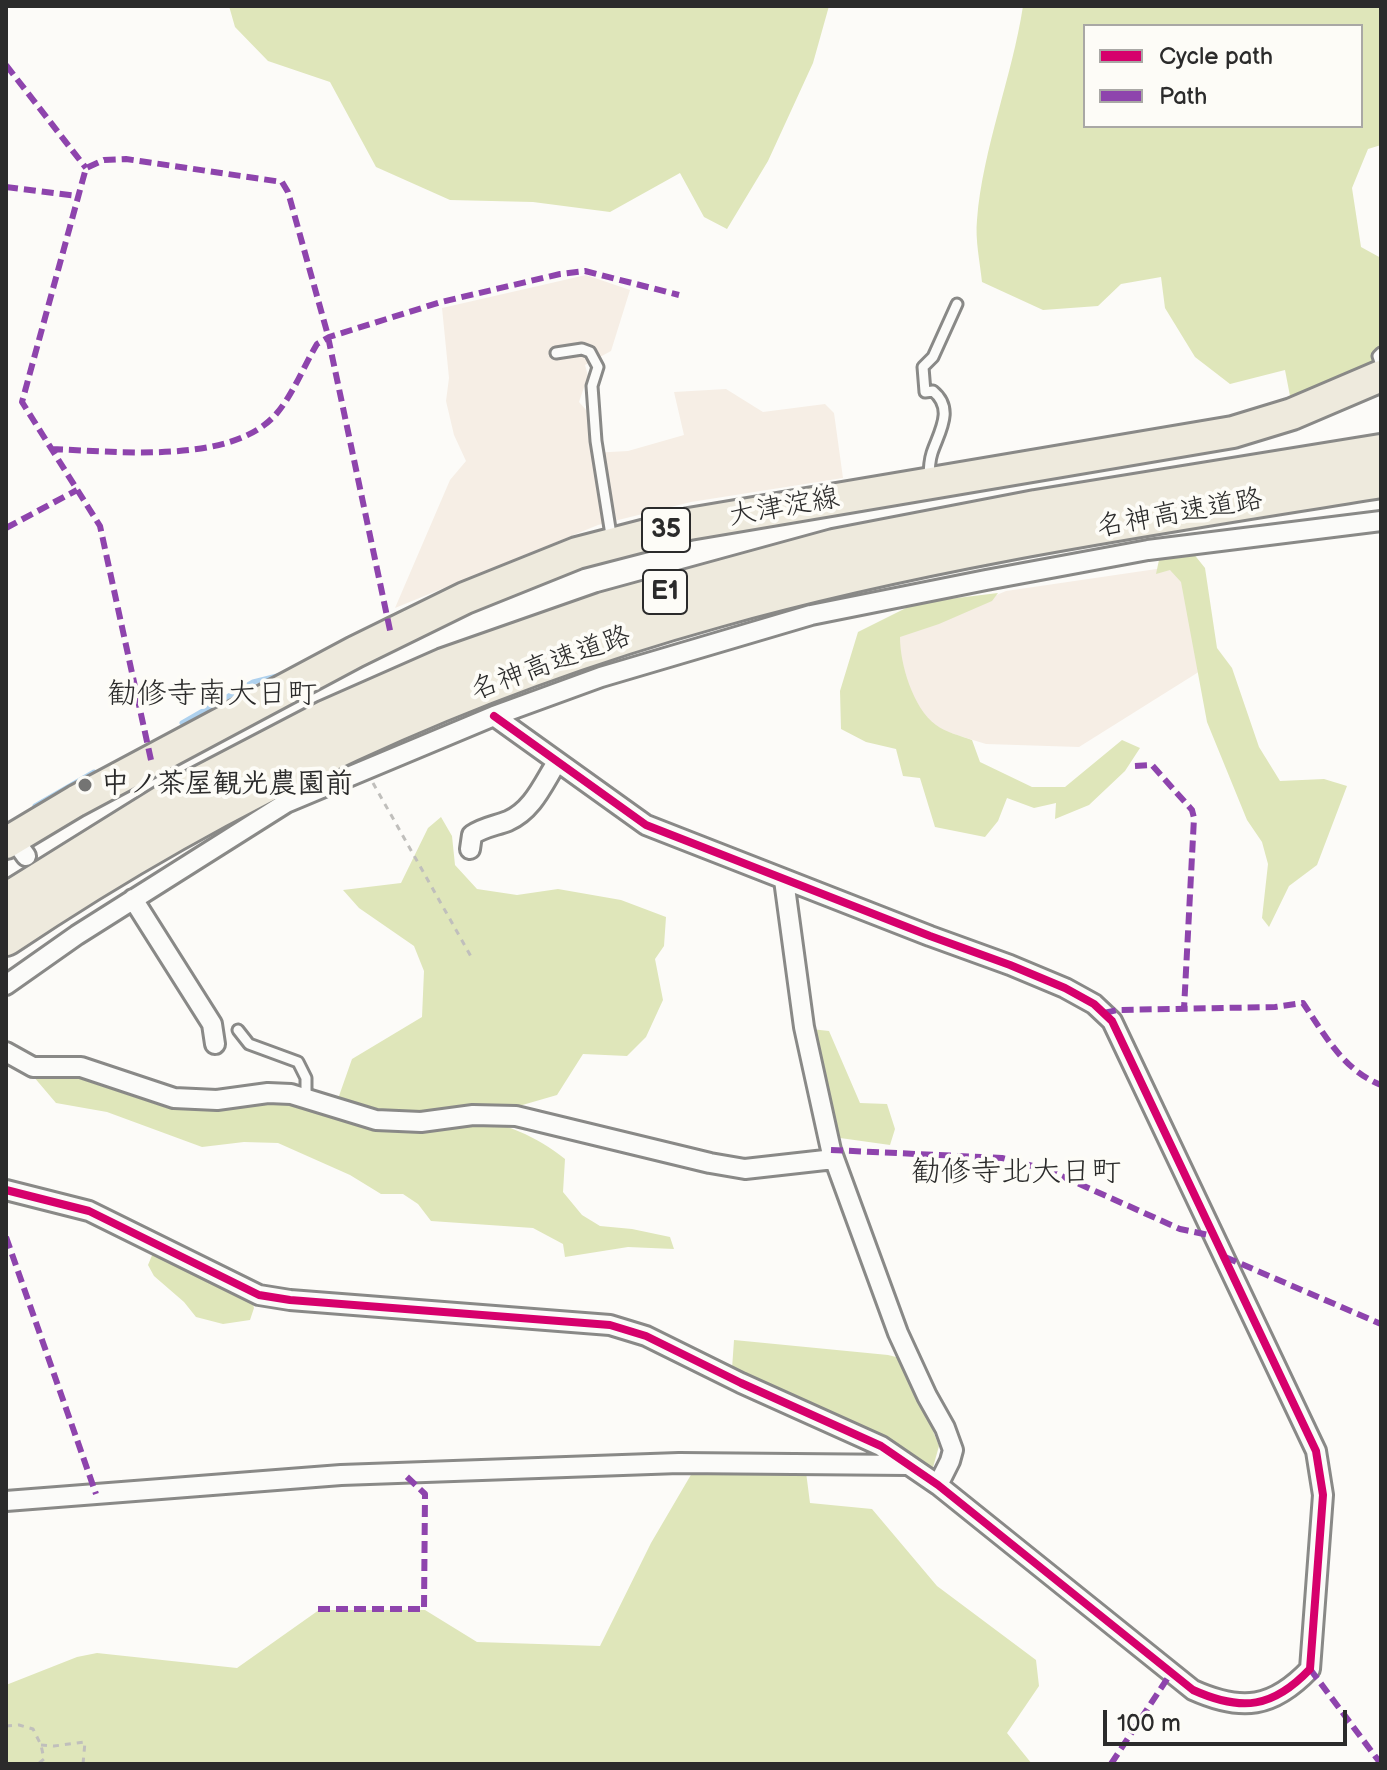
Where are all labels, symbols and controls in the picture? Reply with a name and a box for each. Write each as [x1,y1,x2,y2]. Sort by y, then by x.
legend [1083,24,1363,128]
text: Cycle path [1159,42,1273,71]
text: Path [1159,82,1207,111]
street label: 大津淀線 [726,482,842,534]
street label: 名神高速道路 [1094,483,1266,545]
road number: 35 [642,508,690,552]
road number: E1 [643,570,687,614]
street label: 名神高速道路 [466,619,636,709]
district label: 勧修寺南大日町 [107,677,317,713]
place label: 中ノ茶屋観光農園前 [101,768,353,802]
marker: 中ノ茶屋観光農園前 [76,776,94,794]
district label: 勧修寺北大日町 [911,1155,1121,1191]
scale bar [1107,1694,1351,1744]
text: 100 m [1117,1709,1181,1738]

